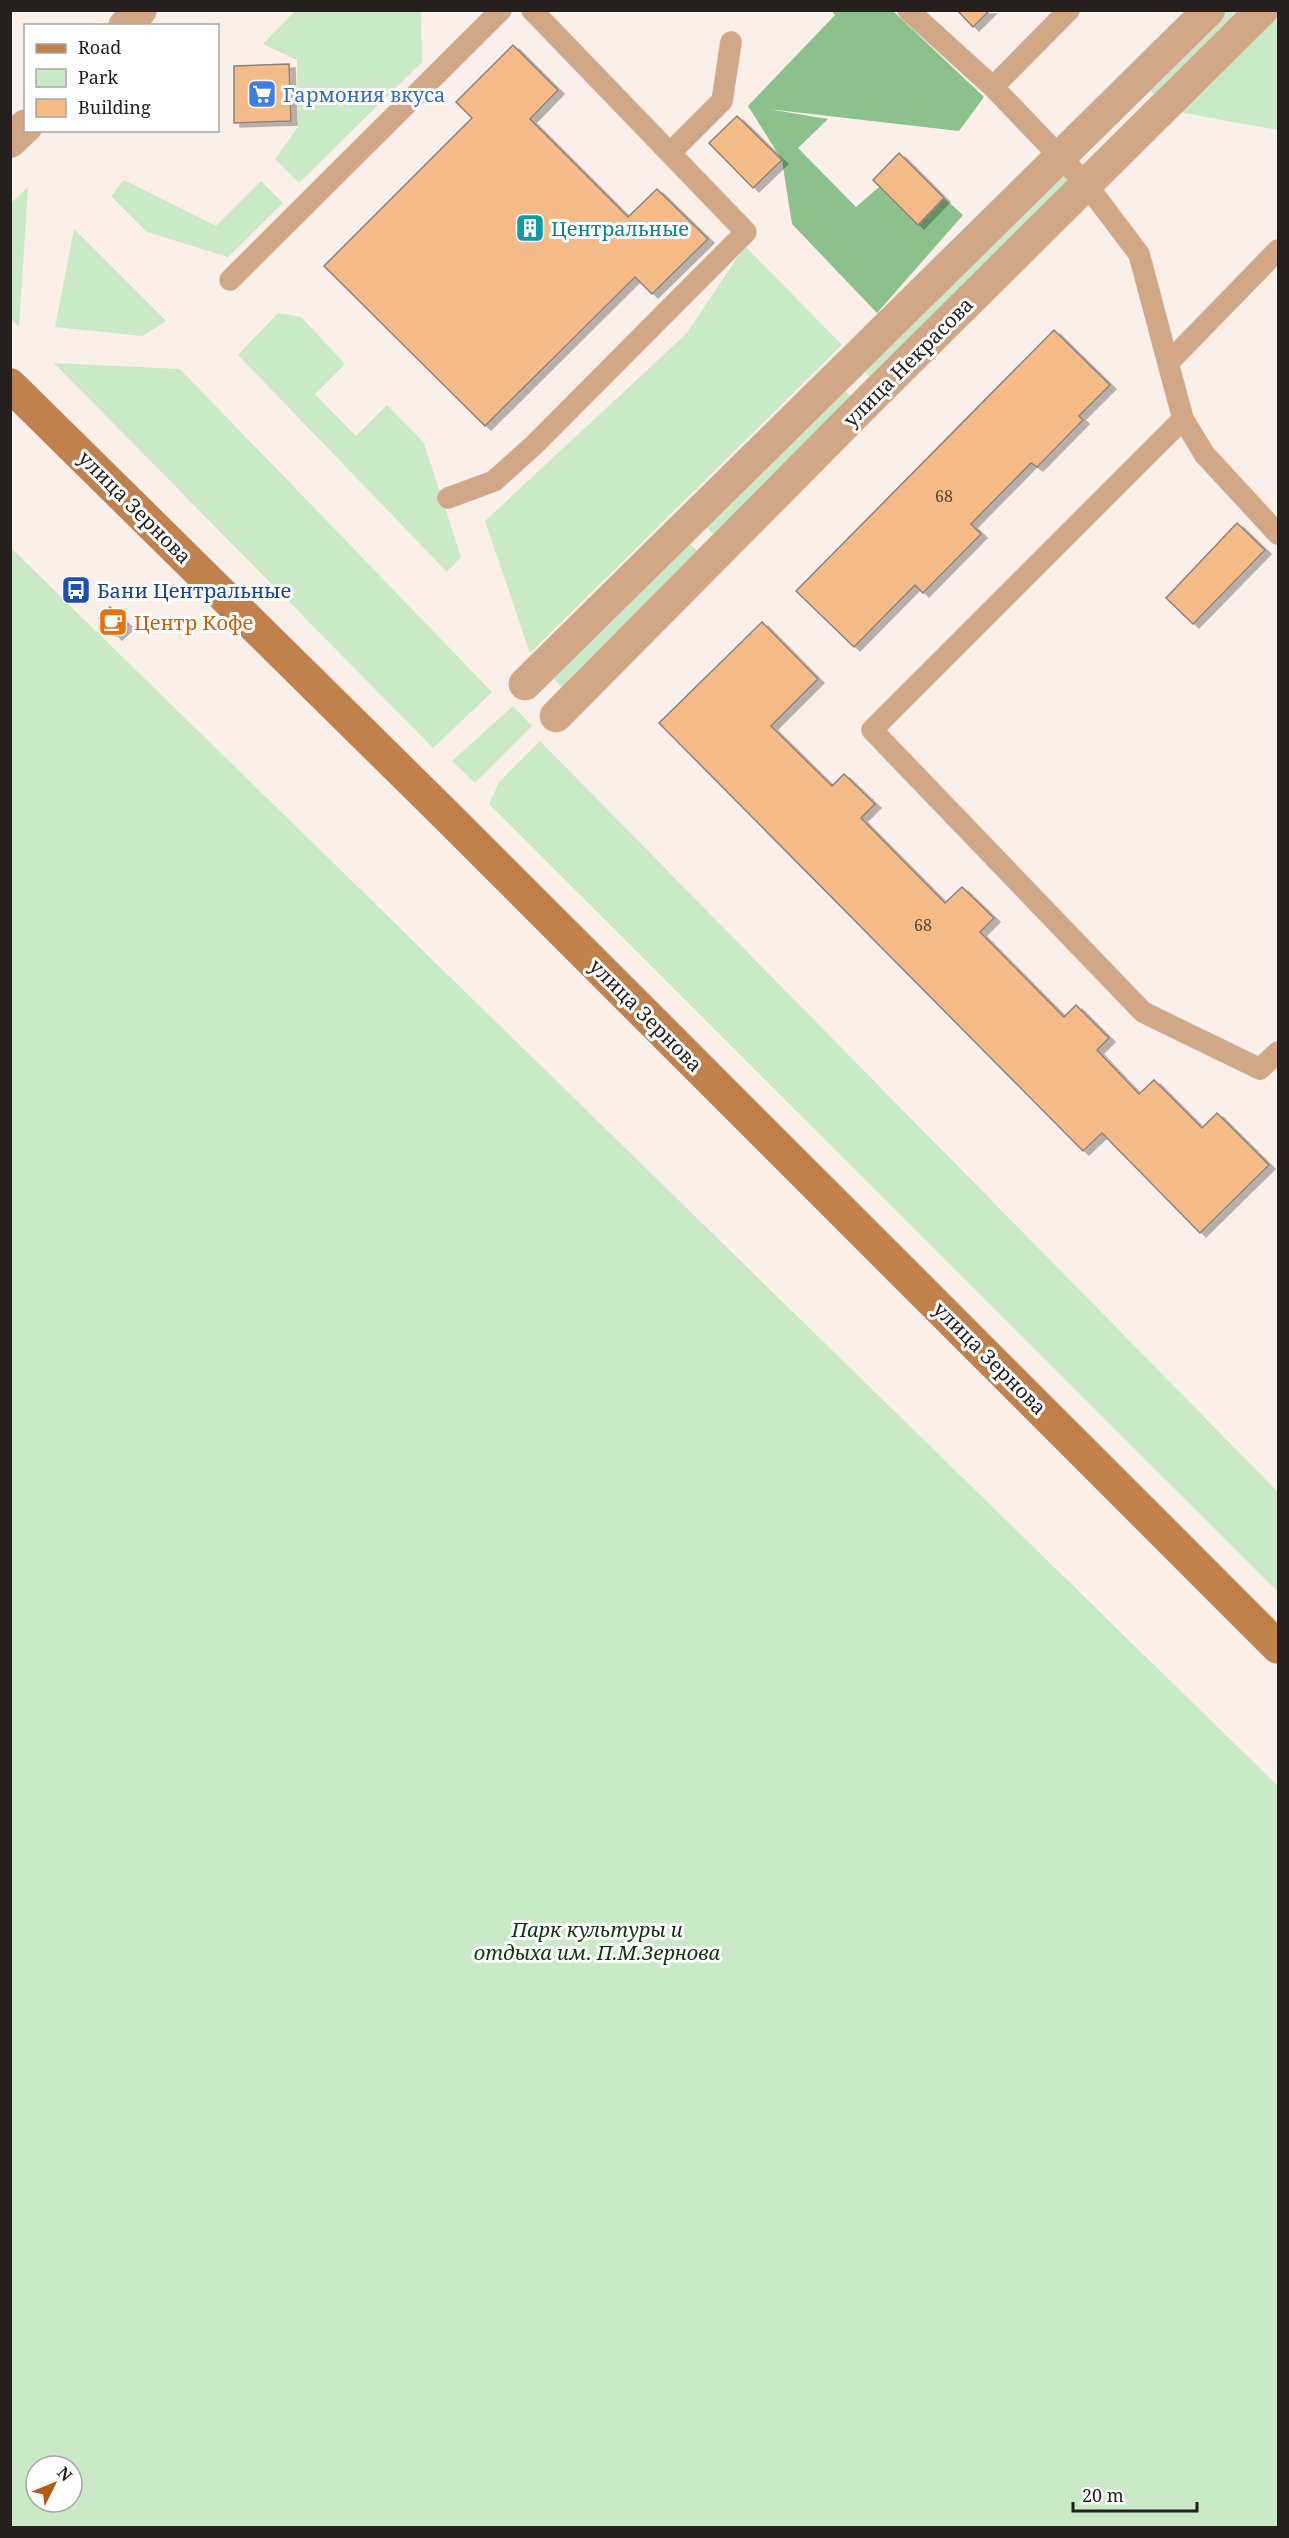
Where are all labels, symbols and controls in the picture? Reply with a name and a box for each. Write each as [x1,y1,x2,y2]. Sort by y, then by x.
legend [24,24,219,132]
text: Road [78,35,121,59]
text: Park [78,65,118,89]
supermarket icon: Гармония вкуса [246,78,278,110]
place label: Гармония вкуса [283,81,446,108]
text: Building [78,95,151,119]
building icon: Центральные [514,212,546,244]
place label: Центральные [551,215,689,242]
street label: улица Некрасова [837,291,979,433]
street label: улица Зернова [73,445,197,569]
house number: 68 [935,485,953,507]
bus stop icon: Бани Центральные [60,574,92,606]
place label: Бани Центральные [97,577,291,604]
cafe icon: Центр Кофе [97,606,129,638]
place label: Центр Кофе [134,609,253,636]
house number: 68 [914,914,932,936]
street label: улица Зернова [584,953,708,1077]
street label: улица Зернова [928,1296,1052,1420]
park label: Парк культуры и отдыха им. П.М.Зернова [474,1916,720,1966]
north arrow [24,2454,84,2514]
text: N [53,2462,78,2486]
scale bar [1073,2475,1198,2513]
text: 20 m [1082,2483,1124,2507]

